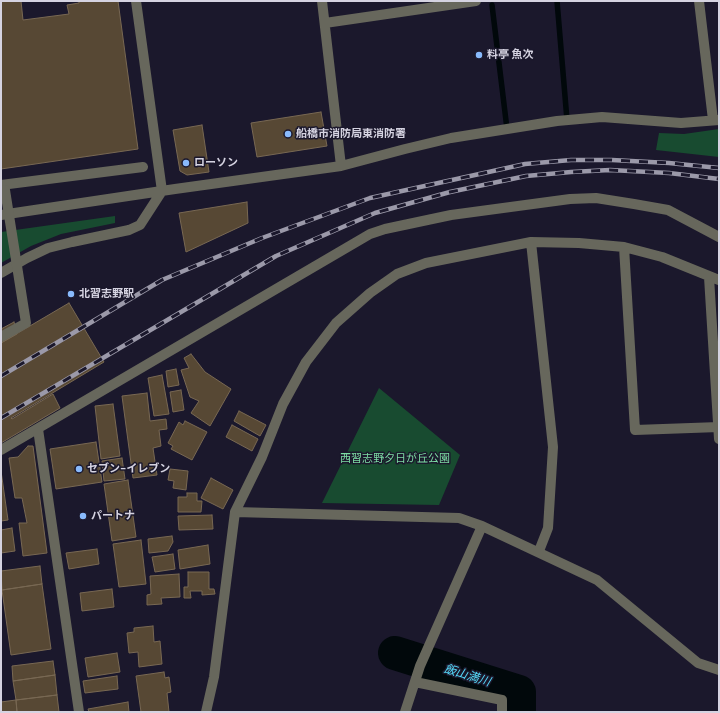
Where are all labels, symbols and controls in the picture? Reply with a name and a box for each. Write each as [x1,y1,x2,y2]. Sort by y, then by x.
place label: 料亭 魚次 [487,48,534,62]
marker: 料亭 魚次 [474,50,484,60]
place label: 船橋市消防局東消防署 [296,127,406,141]
marker: 船橋市消防局東消防署 [283,129,293,139]
place label: ローソン [194,156,238,170]
marker: ローソン [181,158,191,168]
place label: 北習志野駅 [79,287,134,301]
marker: 北習志野駅 [66,289,76,299]
park label: 西習志野夕日が丘公園 [340,452,450,466]
place label: セブン-イレブン [87,462,170,476]
marker: セブン-イレブン [74,464,84,474]
place label: パートナ [91,509,135,523]
marker: パートナ [78,511,88,521]
water label: 飯山満川 [442,662,492,690]

